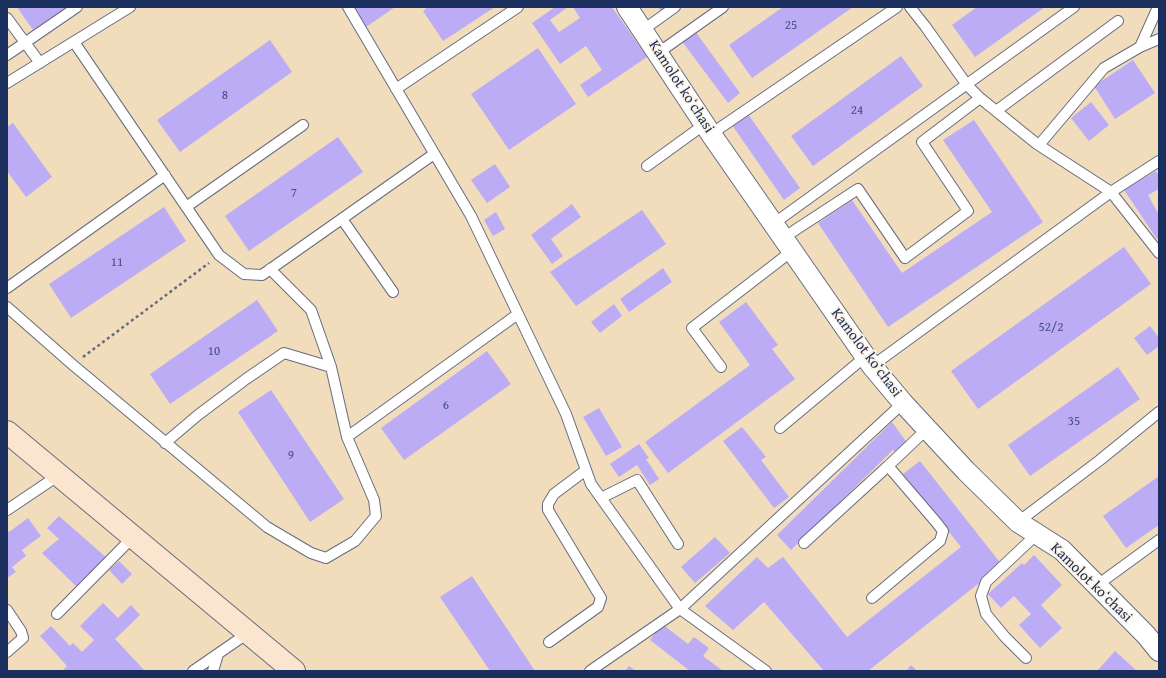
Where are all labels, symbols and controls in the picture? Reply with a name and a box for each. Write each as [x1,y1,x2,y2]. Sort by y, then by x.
house number: 25 [785,18,797,34]
street label: Kamolot koʻchasi [644,37,718,137]
house number: 8 [222,88,228,104]
house number: 24 [851,103,863,119]
house number: 7 [291,186,297,202]
house number: 11 [111,255,123,271]
street label: Kamolot koʻchasi [827,305,905,401]
house number: 52/2 [1039,320,1063,336]
house number: 10 [208,344,220,360]
house number: 6 [443,398,449,414]
house number: 35 [1068,414,1080,430]
house number: 9 [288,448,294,464]
street label: Kamolot koʻchasi [1046,539,1136,627]

